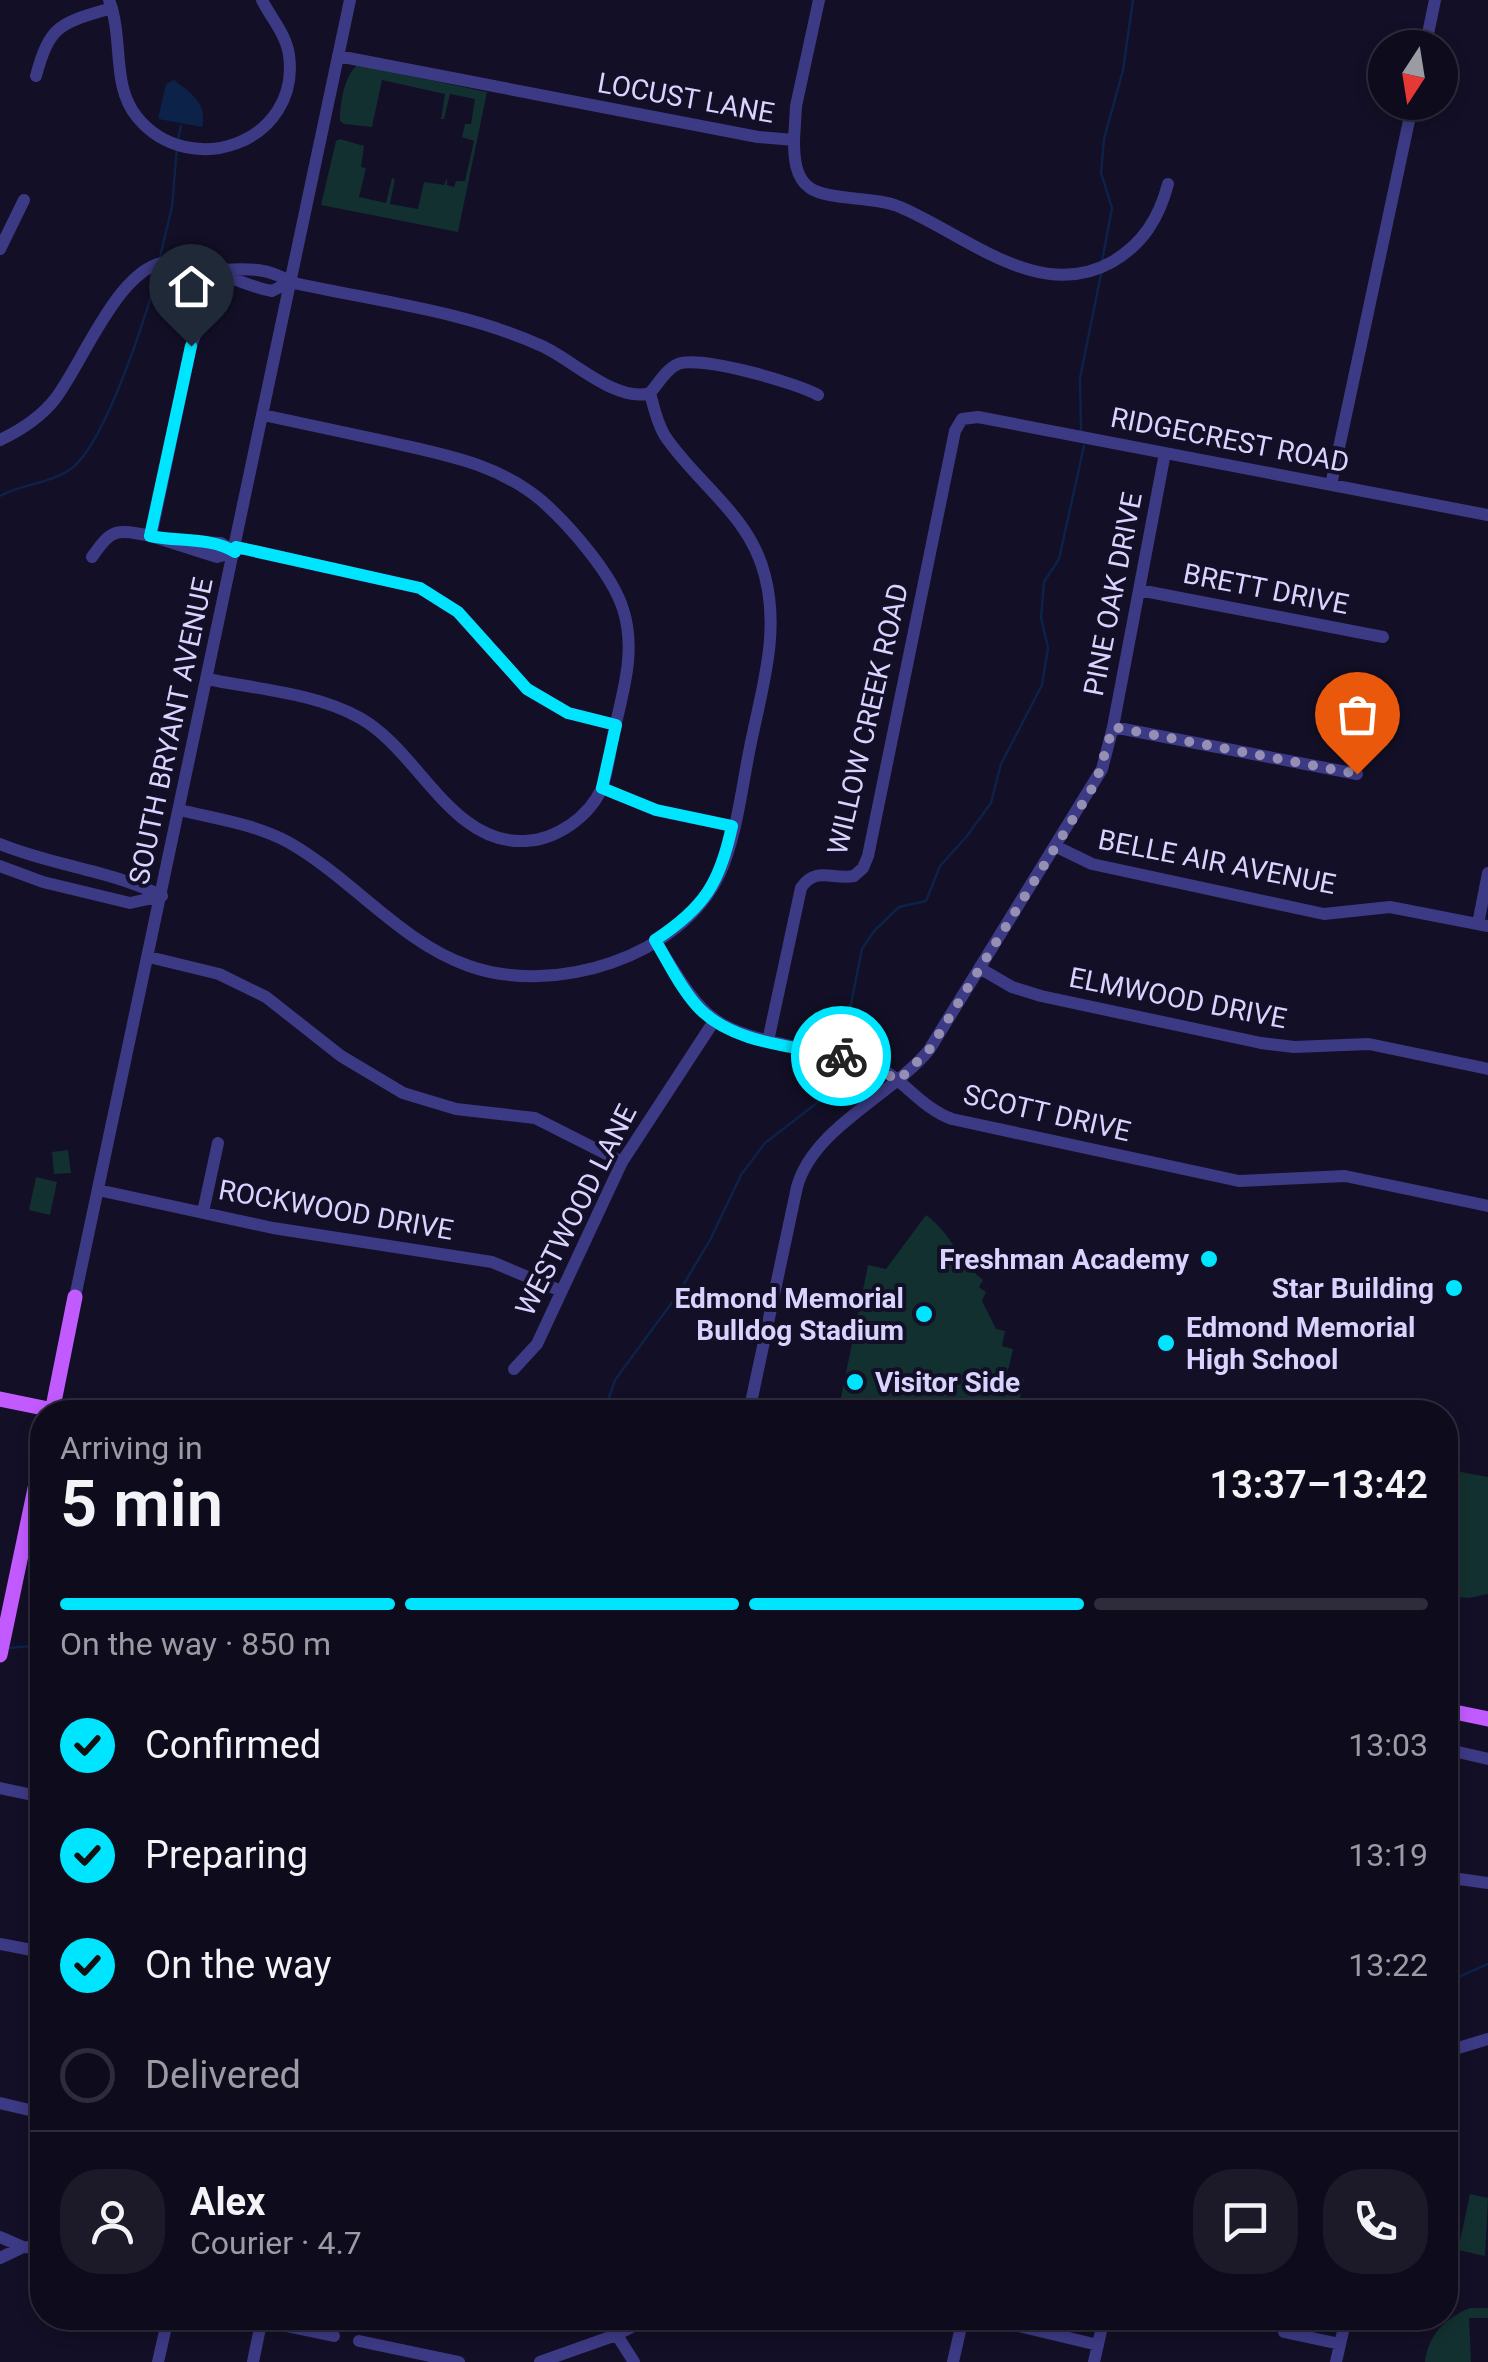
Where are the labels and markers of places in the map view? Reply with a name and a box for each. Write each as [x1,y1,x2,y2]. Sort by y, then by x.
pin [149,244,234,347]
pin [1315,672,1400,775]
place label: Freshman Academy [939,1243,1190,1276]
marker: Freshman Academy [1198,1248,1220,1270]
place label: Star Building [1272,1272,1434,1305]
marker: Star Building [1443,1277,1465,1299]
place label: Edmond Memorial Bulldog Stadium [675,1282,904,1347]
marker: Edmond Memorial Bulldog Stadium [913,1303,935,1325]
place label: Edmond Memorial High School [1186,1311,1415,1376]
marker: Edmond Memorial High School [1155,1332,1177,1354]
place label: Visitor Side [875,1366,1020,1399]
marker: Visitor Side [844,1371,866,1393]

